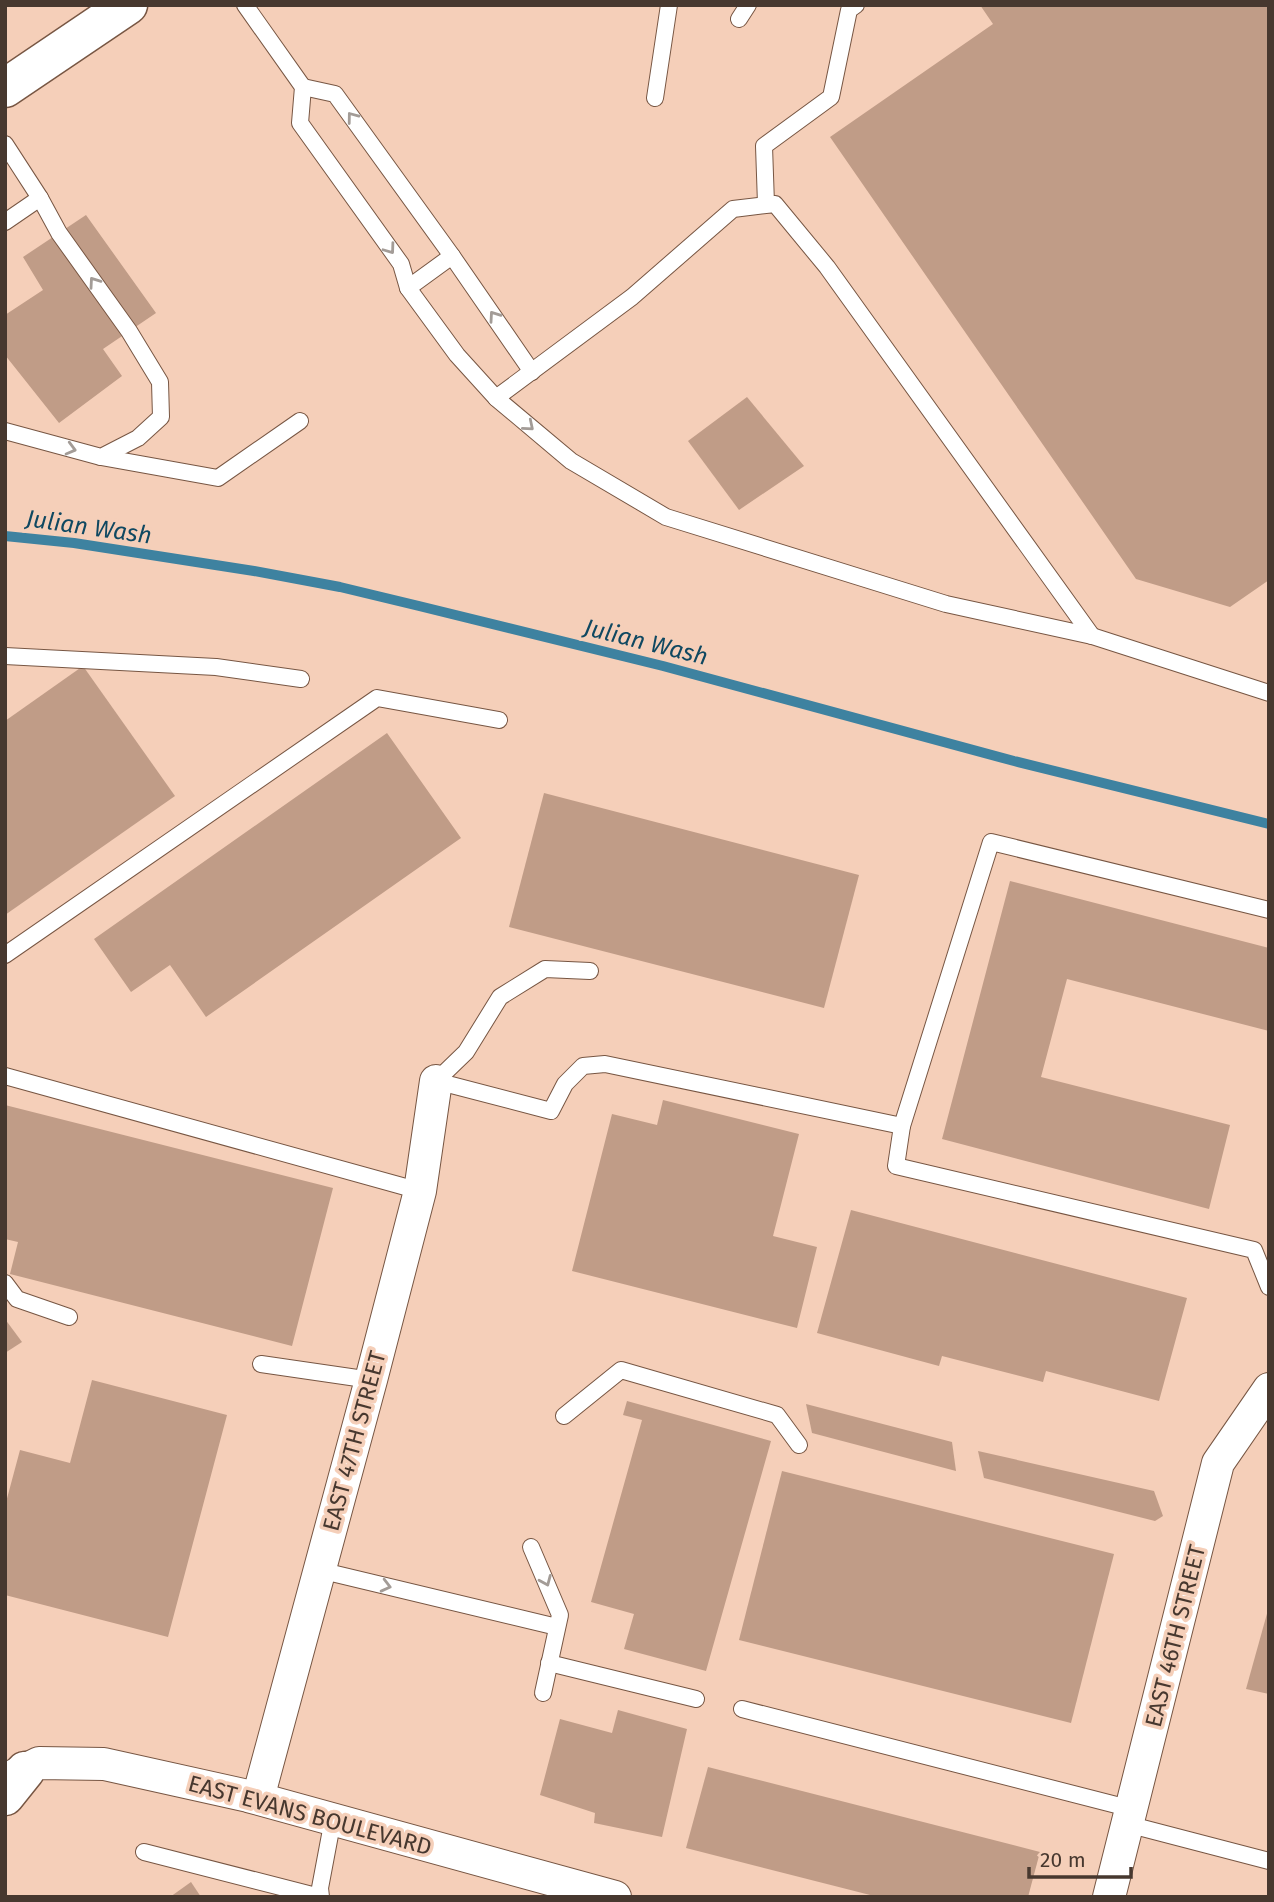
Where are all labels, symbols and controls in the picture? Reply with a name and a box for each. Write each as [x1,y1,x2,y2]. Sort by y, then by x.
one-way arrow [348,112,361,125]
one-way arrow [382,241,394,254]
one-way arrow [90,277,102,290]
one-way arrow [489,310,502,323]
one-way arrow [520,418,533,430]
one-way arrow [65,440,77,455]
water label: Julian Wash [22,504,154,550]
water label: Julian Wash [579,613,711,671]
street label: EAST 47TH STREET [316,1348,392,1534]
street label: EAST 46TH STREET [1139,1542,1211,1730]
one-way arrow [538,1574,552,1586]
one-way arrow [380,1578,392,1592]
street label: EAST EVANS BOULEVARD [185,1769,435,1861]
scale bar [1029,1836,1130,1880]
text: 20 m [1040,1847,1086,1873]

